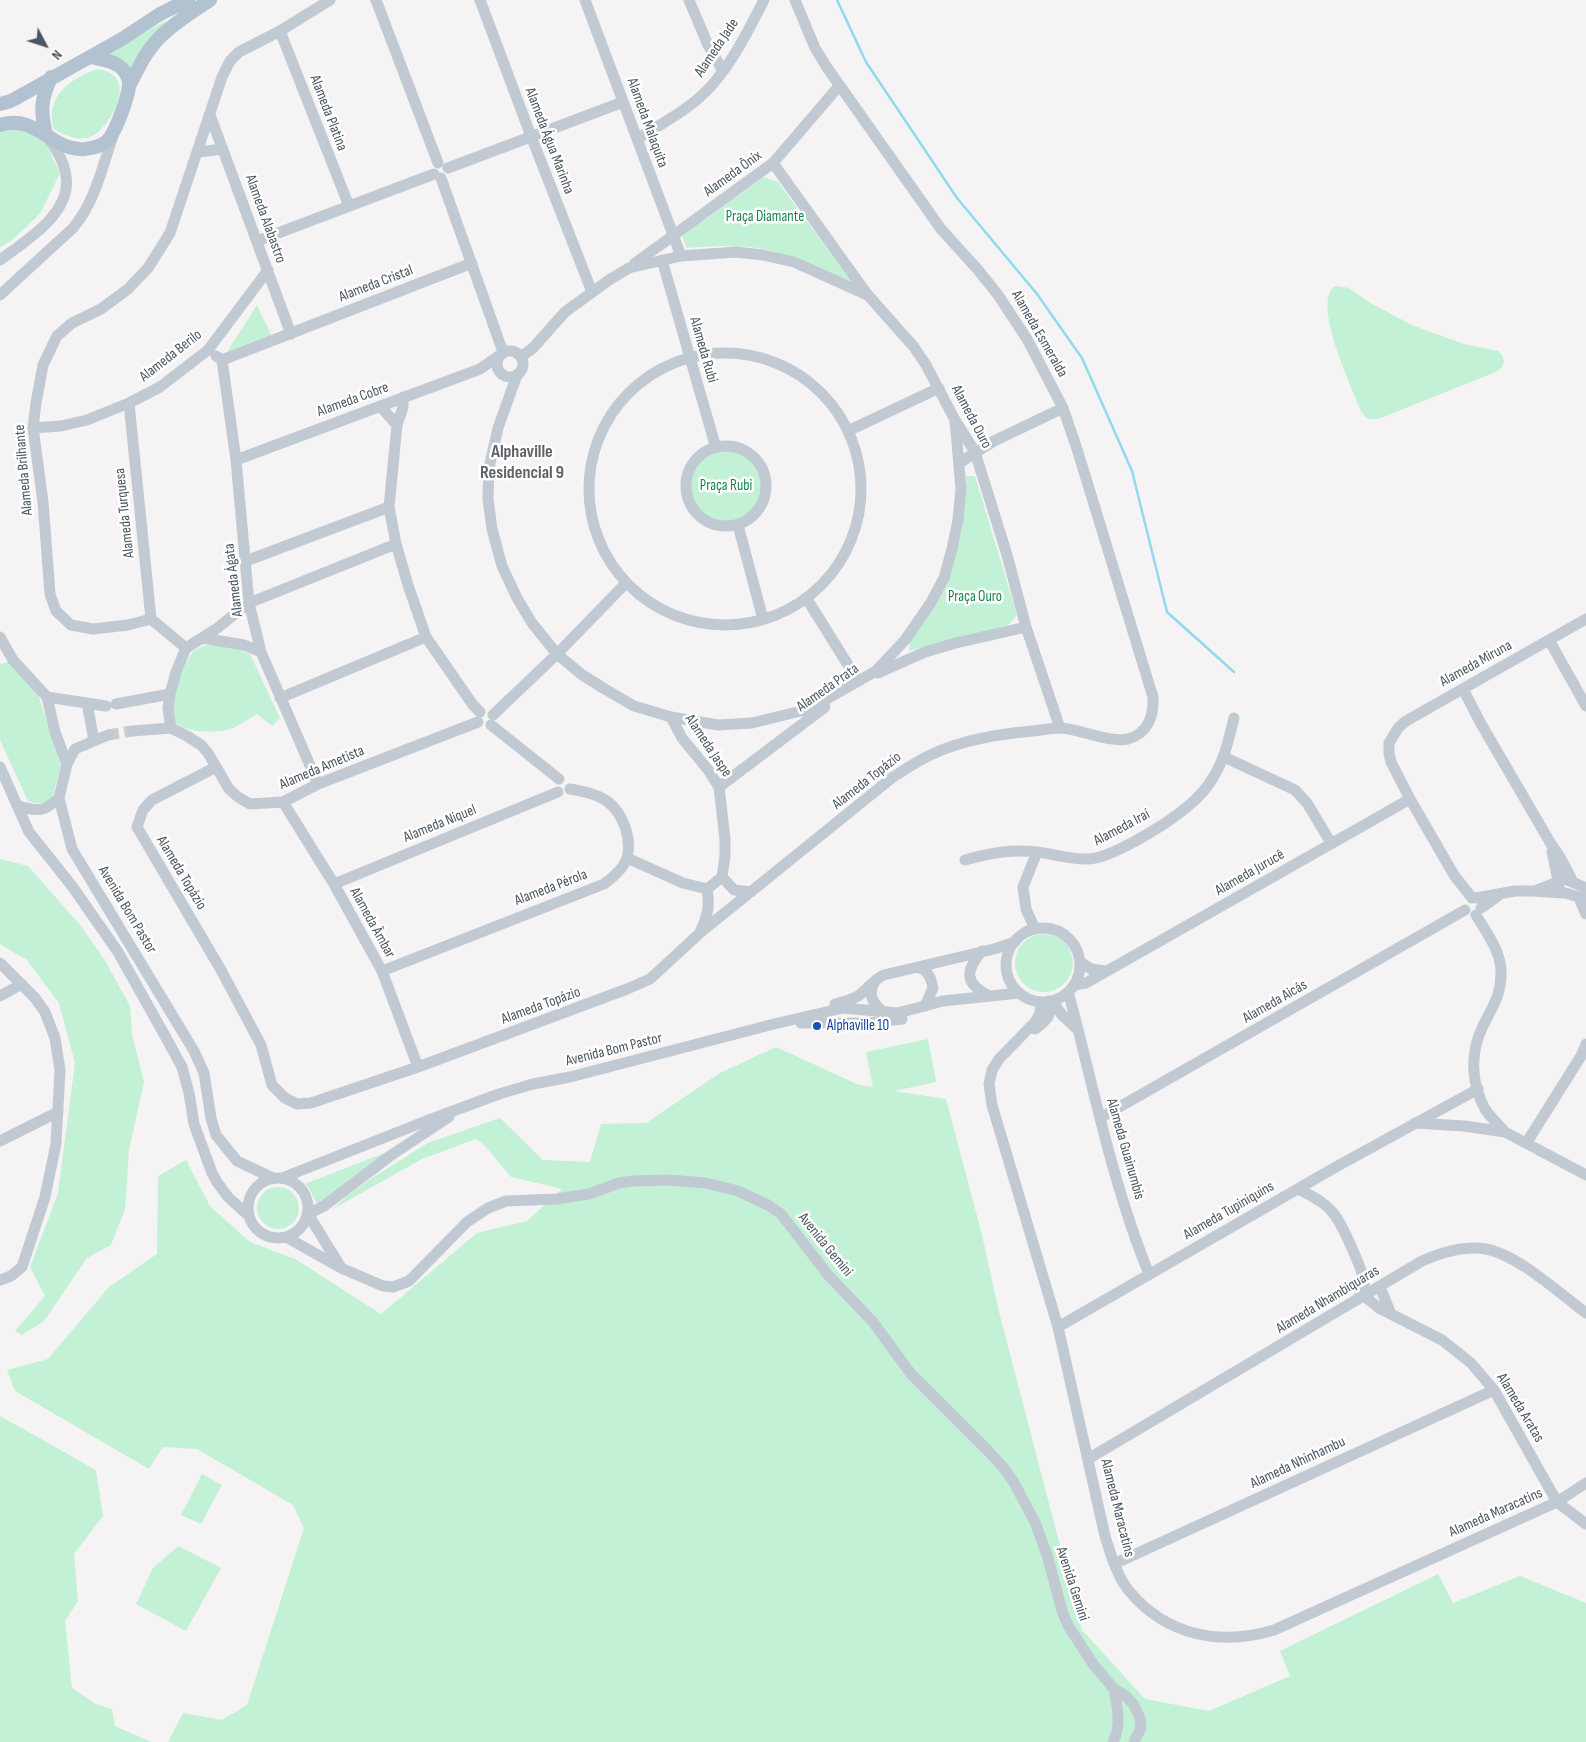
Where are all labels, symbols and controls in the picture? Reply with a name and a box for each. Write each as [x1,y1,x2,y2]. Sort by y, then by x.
street label: Alameda Jade [691,15,743,81]
north arrow [20,20,70,70]
text: N [48,47,66,63]
street label: Alameda Platina [305,73,351,153]
street label: Alameda Malaquita [622,76,672,170]
street label: Alameda Água Marinha [520,85,578,197]
street label: Alameda Ônix [700,147,766,201]
street label: Alameda Alabastro [241,172,289,266]
park label: Praça Diamante [726,208,804,226]
street label: Alameda Cristal [336,262,416,306]
street label: Alameda Esmeralda [1007,287,1071,381]
street label: Alameda Rubi [685,315,721,385]
street label: Alameda Berilo [136,326,206,386]
street label: Alameda Cobre [315,379,391,421]
street label: Alameda Ouro [947,382,995,452]
street label: Alameda Brilhante [11,424,37,516]
district label: Alphaville Residencial 9 [480,441,564,484]
street label: Alameda Turquesa [111,467,139,559]
park label: Praça Rubi [700,477,752,495]
street label: Alameda Ágata [221,542,247,618]
park label: Praça Ouro [948,588,1002,606]
street label: Alameda Miruna [1437,637,1515,691]
street label: Alameda Prata [793,660,863,716]
street label: Alameda Jaspe [680,711,736,781]
street label: Alameda Ametista [277,742,367,794]
street label: Alameda Topázio [829,748,905,814]
street label: Alameda Niquel [401,801,479,847]
street label: Alameda Iraí [1091,806,1153,850]
street label: Alameda Topázio [152,833,210,913]
street label: Alameda Jurucê [1212,846,1288,900]
street label: Avenida Bom Pastor [94,863,160,957]
street label: Alameda Pérola [512,866,590,910]
street label: Alameda Âmbar [345,885,399,961]
street label: Alameda Aicás [1240,976,1310,1028]
street label: Alameda Topázio [499,983,583,1029]
place label: Alphaville 10 [827,1017,889,1035]
marker: Alphaville 10 [811,1020,823,1032]
street label: Avenida Bom Pastor [564,1029,664,1071]
street label: Alameda Guainumbis [1102,1096,1148,1202]
street label: Alameda Tupiniquins [1180,1178,1278,1244]
street label: Avenida Gemini [794,1210,856,1280]
street label: Alameda Nhambiquaras [1273,1262,1383,1338]
street label: Alameda Aratas [1492,1370,1548,1446]
street label: Alameda Nhinhambu [1248,1433,1348,1493]
street label: Alameda Maracatins [1096,1457,1138,1559]
street label: Alameda Maracatins [1446,1484,1546,1542]
street label: Avenida Gemini [1052,1545,1092,1623]

